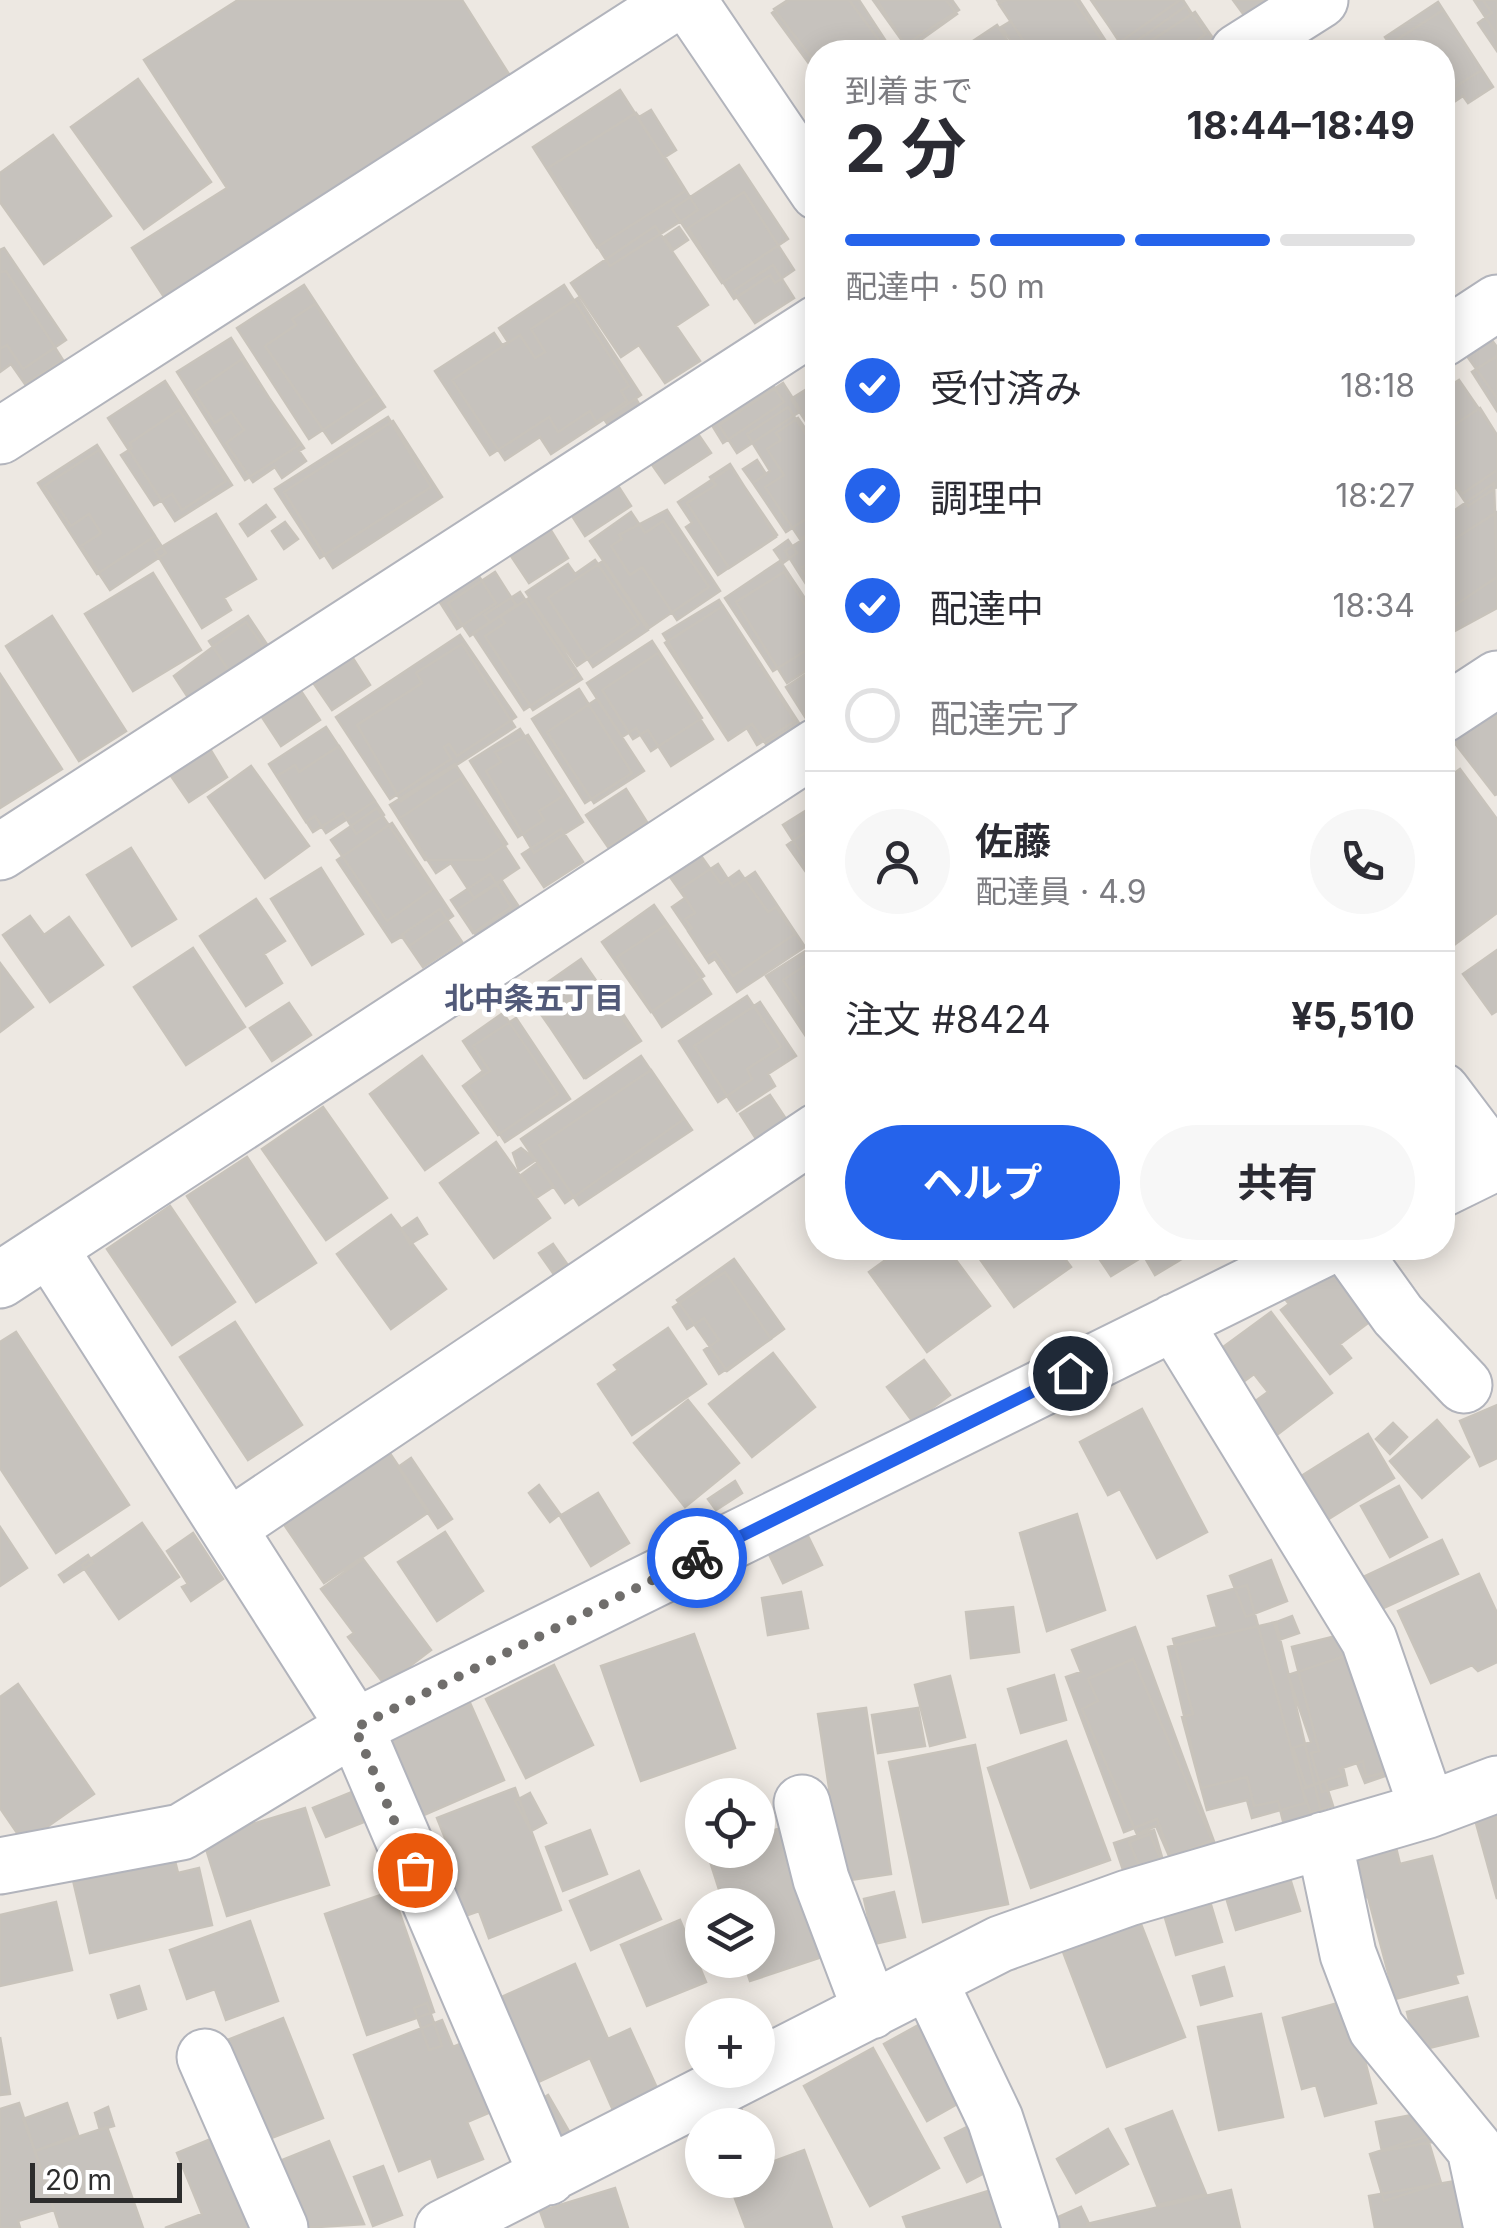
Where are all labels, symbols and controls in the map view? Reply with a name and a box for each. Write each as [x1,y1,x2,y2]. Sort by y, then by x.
text: 到着まで [845,71,973,110]
text: 18:44–18:49 [1187,102,1415,148]
text: 2 分 [845,109,966,188]
text: 配達中 · 50 m [845,267,1045,306]
icon: check [845,358,900,413]
text: 受付済み [930,365,1082,411]
text: 18:18 [1340,366,1415,405]
icon: check [845,468,900,523]
text: 調理中 [930,475,1044,521]
text: 18:27 [1335,476,1415,515]
icon: check [845,578,900,633]
text: 配達中 [930,585,1044,631]
text: 18:34 [1333,586,1415,625]
text: 配達完了 [930,695,1082,741]
button: person [845,809,950,914]
button: phone [1310,809,1415,914]
text: 佐藤 [975,818,1051,864]
text: 配達員 · 4.9 [975,872,1147,911]
district label: 北中条五丁目 [444,980,624,1016]
text: ¥5,510 [1291,993,1415,1039]
text: 注文 #8424 [845,996,1051,1042]
button: ヘルプ [845,1125,1120,1240]
button: 共有 [1140,1125,1415,1240]
pin [1028,1331,1113,1416]
icon: home [1043,1346,1098,1401]
courier [647,1508,747,1608]
icon: bike [670,1531,725,1586]
map controls [685,1778,775,2198]
button: locate [685,1778,775,1868]
pin [373,1828,458,1913]
icon: bag [388,1843,443,1898]
button: layers [685,1888,775,1978]
button: + [685,1998,775,2088]
button: − [685,2108,775,2198]
scale bar [30,2158,182,2202]
text: 20 m [45,2163,112,2197]

